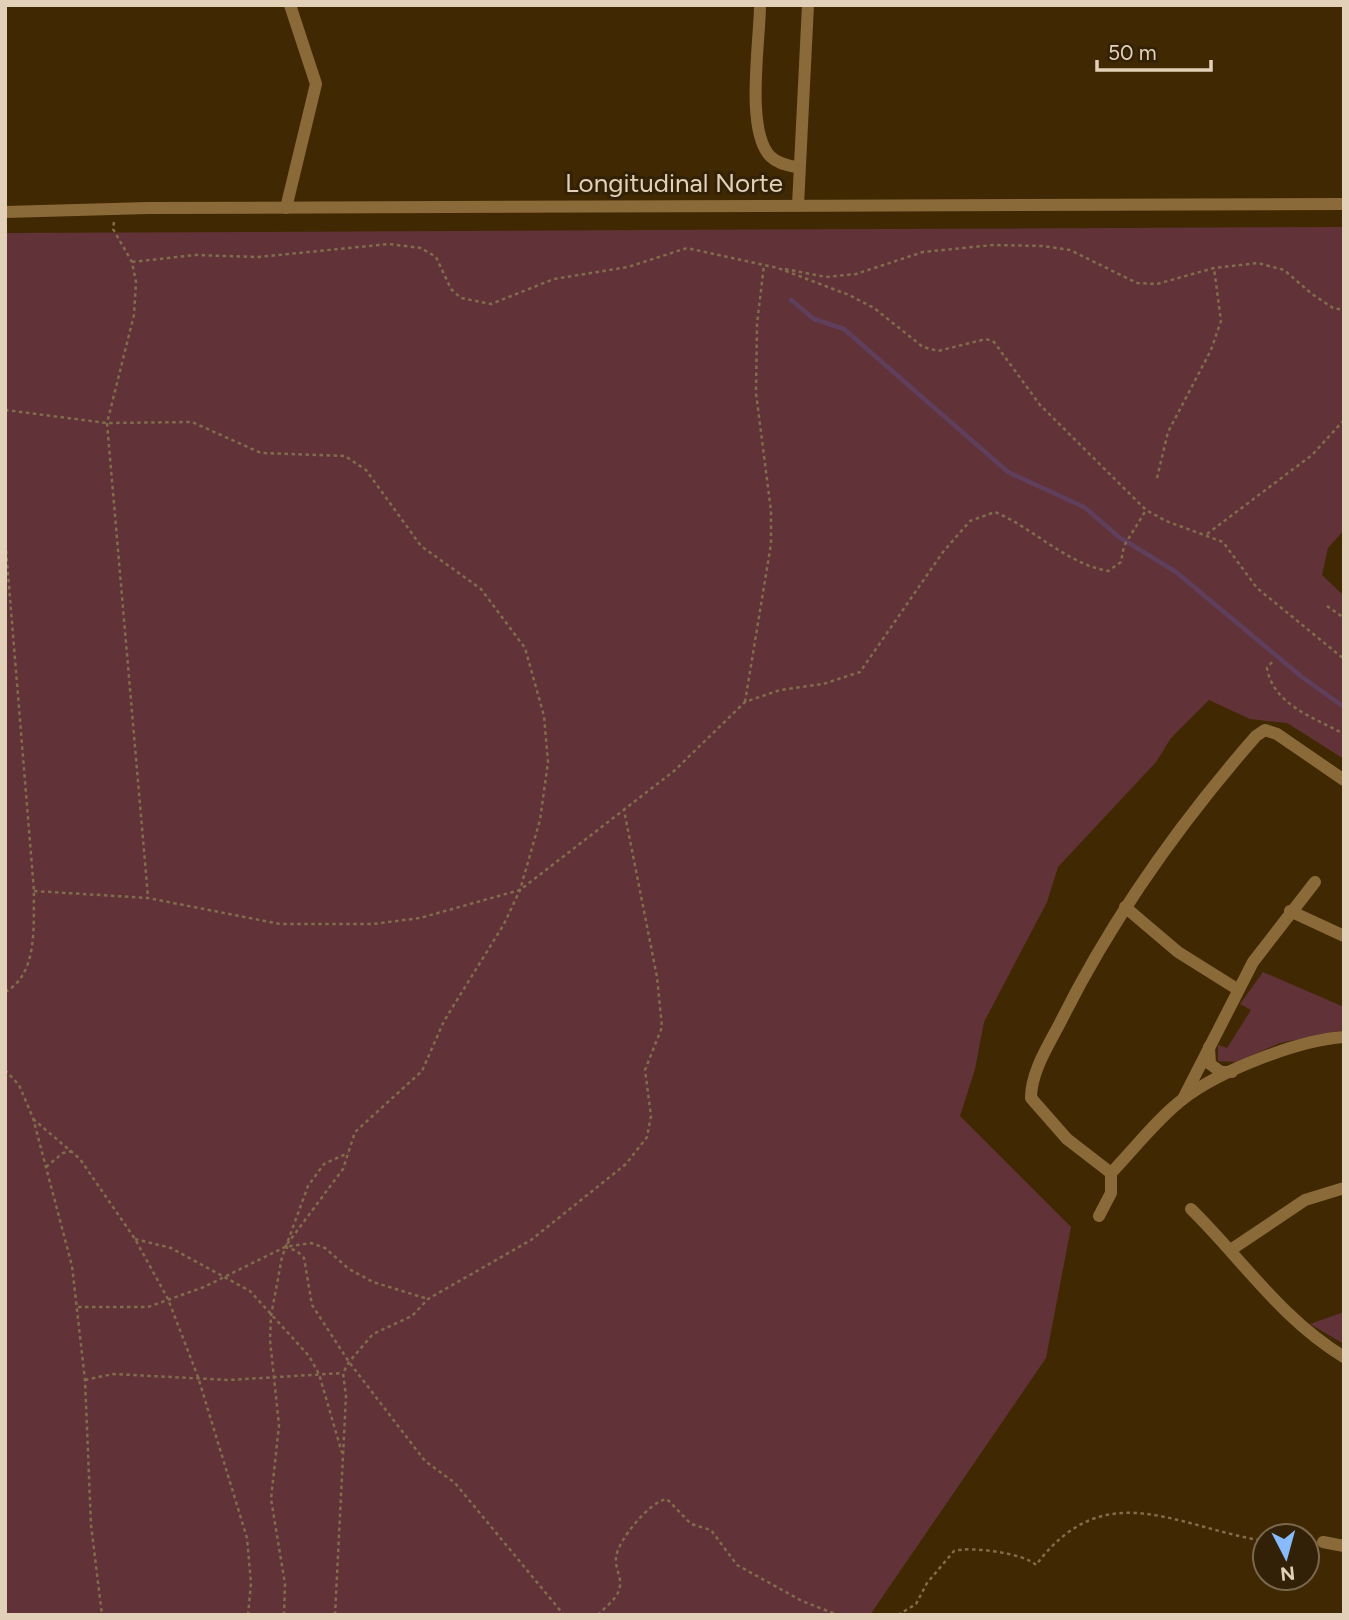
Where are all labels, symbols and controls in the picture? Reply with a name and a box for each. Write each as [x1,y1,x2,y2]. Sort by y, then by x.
scale bar [1097,28,1211,72]
text: 50 m [1108,40,1157,65]
street label: Longitudinal Norte [565,167,783,199]
north arrow [1251,1522,1321,1592]
text: N [1279,1561,1296,1586]

